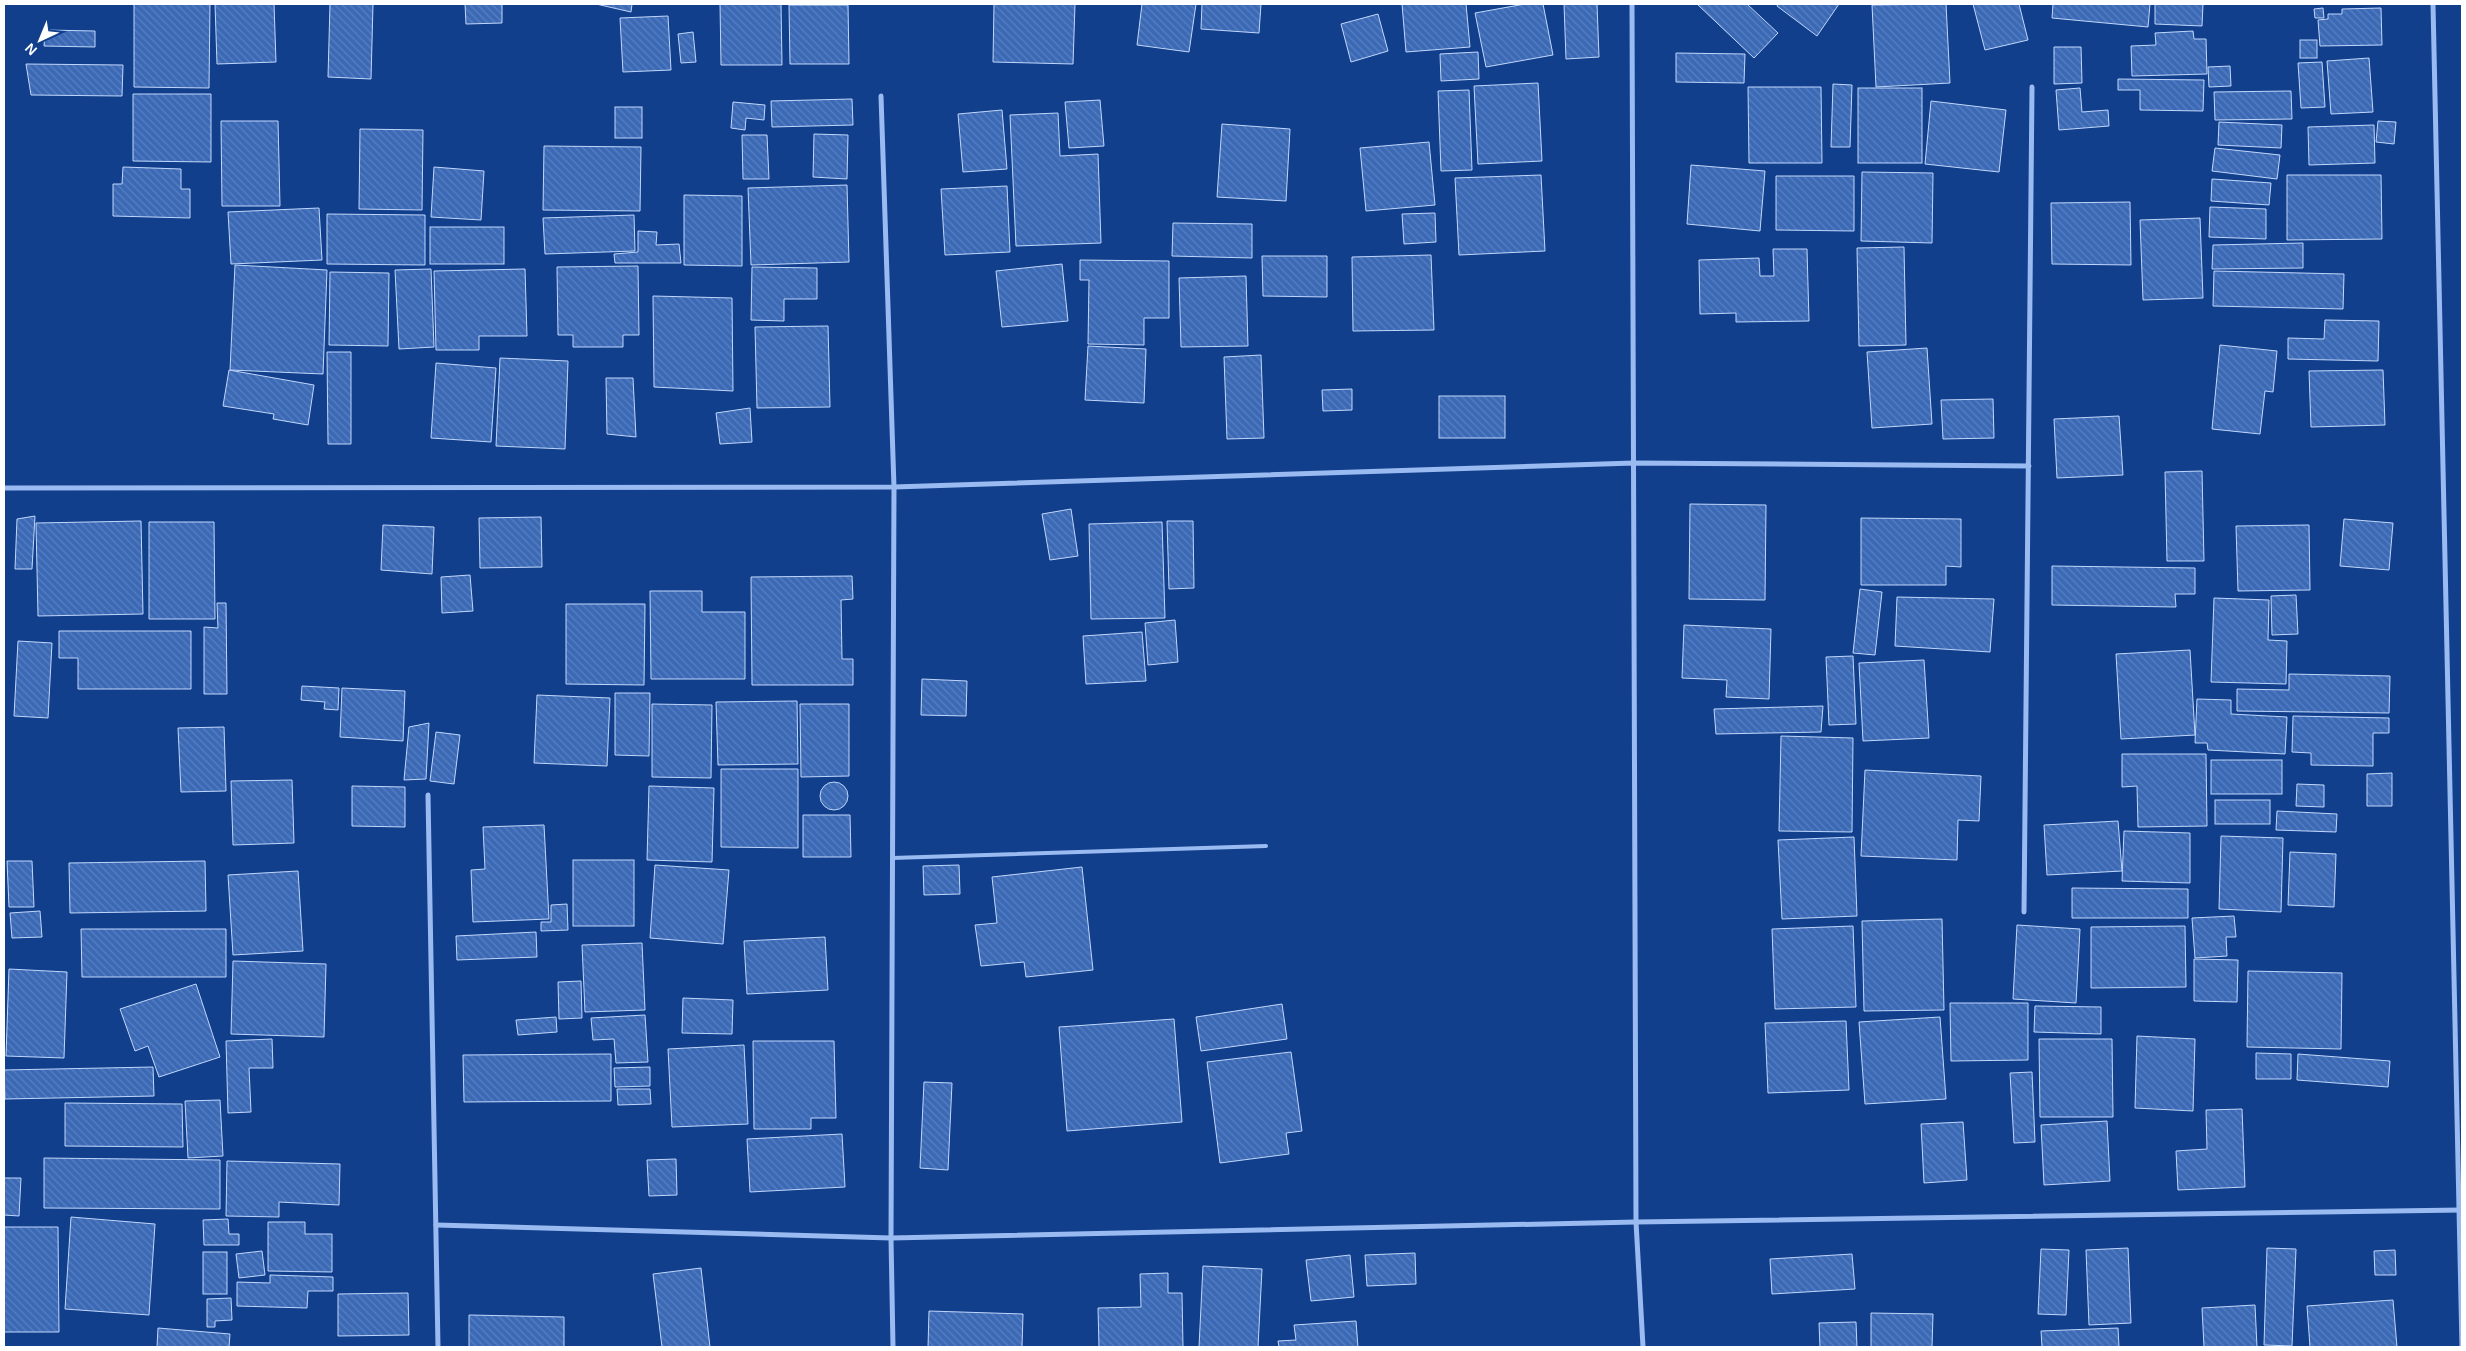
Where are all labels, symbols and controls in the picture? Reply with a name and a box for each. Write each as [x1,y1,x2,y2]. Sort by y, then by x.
north arrow [15,15,65,65]
text: N [22,40,40,59]

